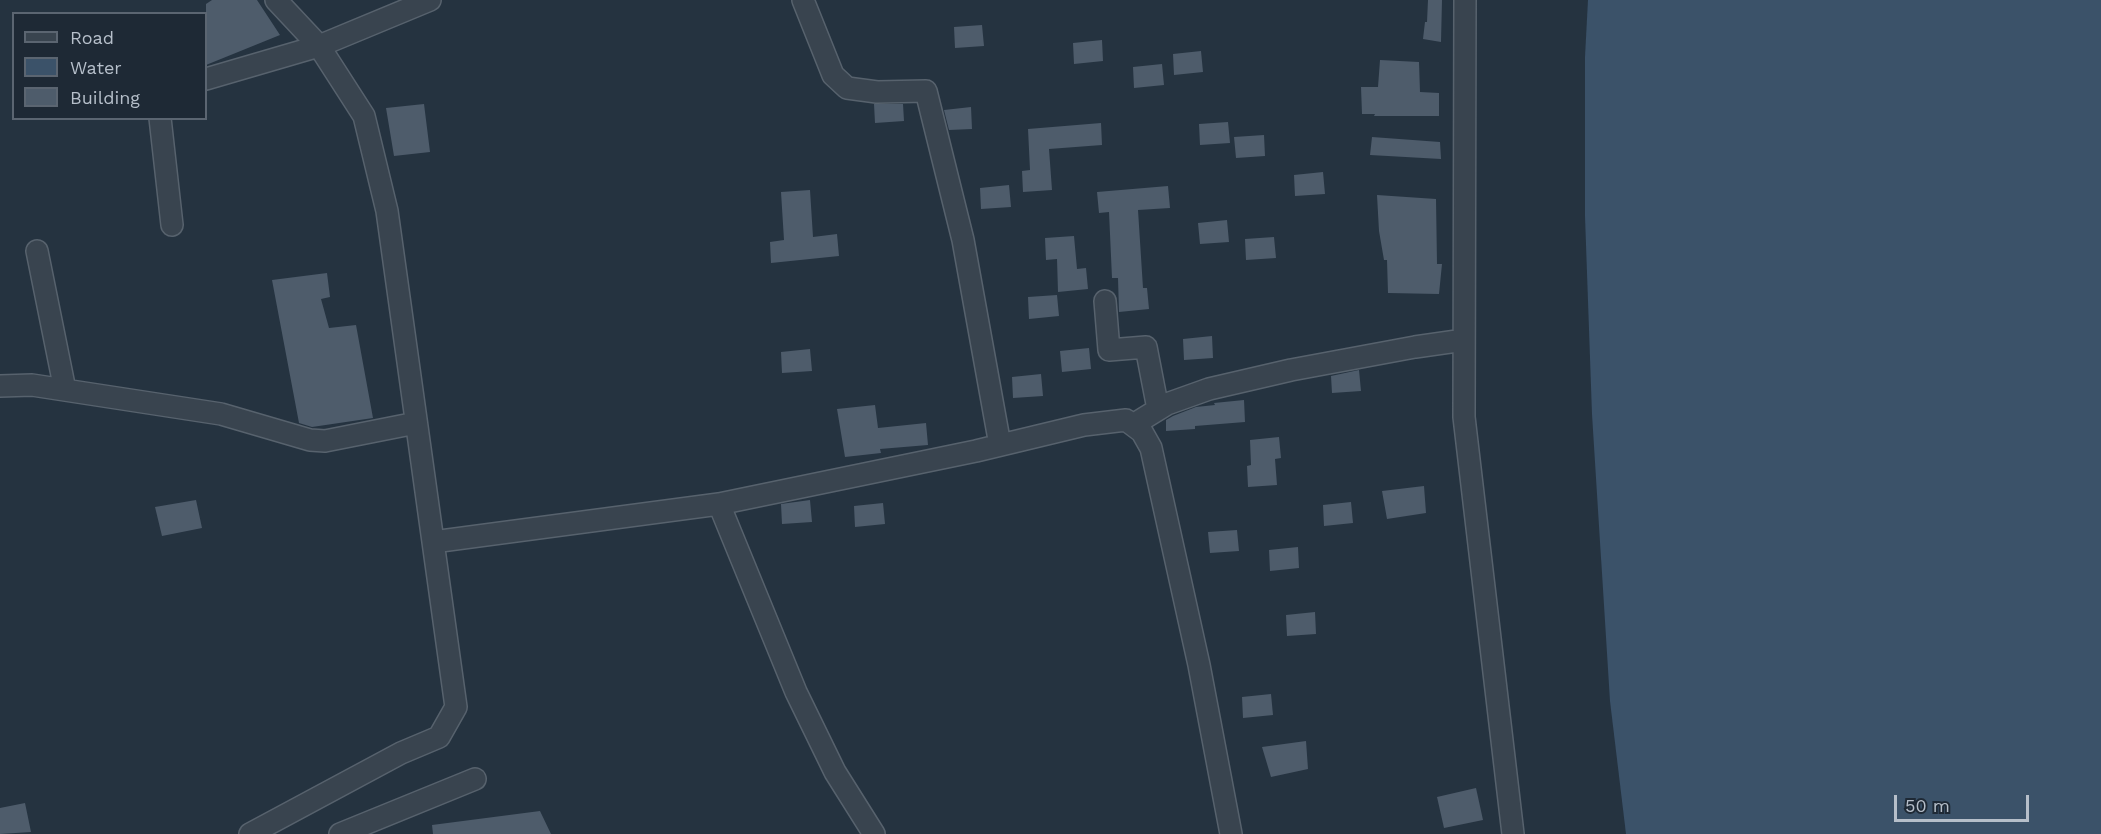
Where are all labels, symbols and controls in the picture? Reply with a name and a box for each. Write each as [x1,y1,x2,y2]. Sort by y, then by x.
legend [12,12,207,120]
text: Road [70,27,114,48]
text: Water [70,57,122,78]
text: Building [70,87,140,108]
scale bar [1897,783,2032,821]
text: 50 m [1905,795,1950,816]

